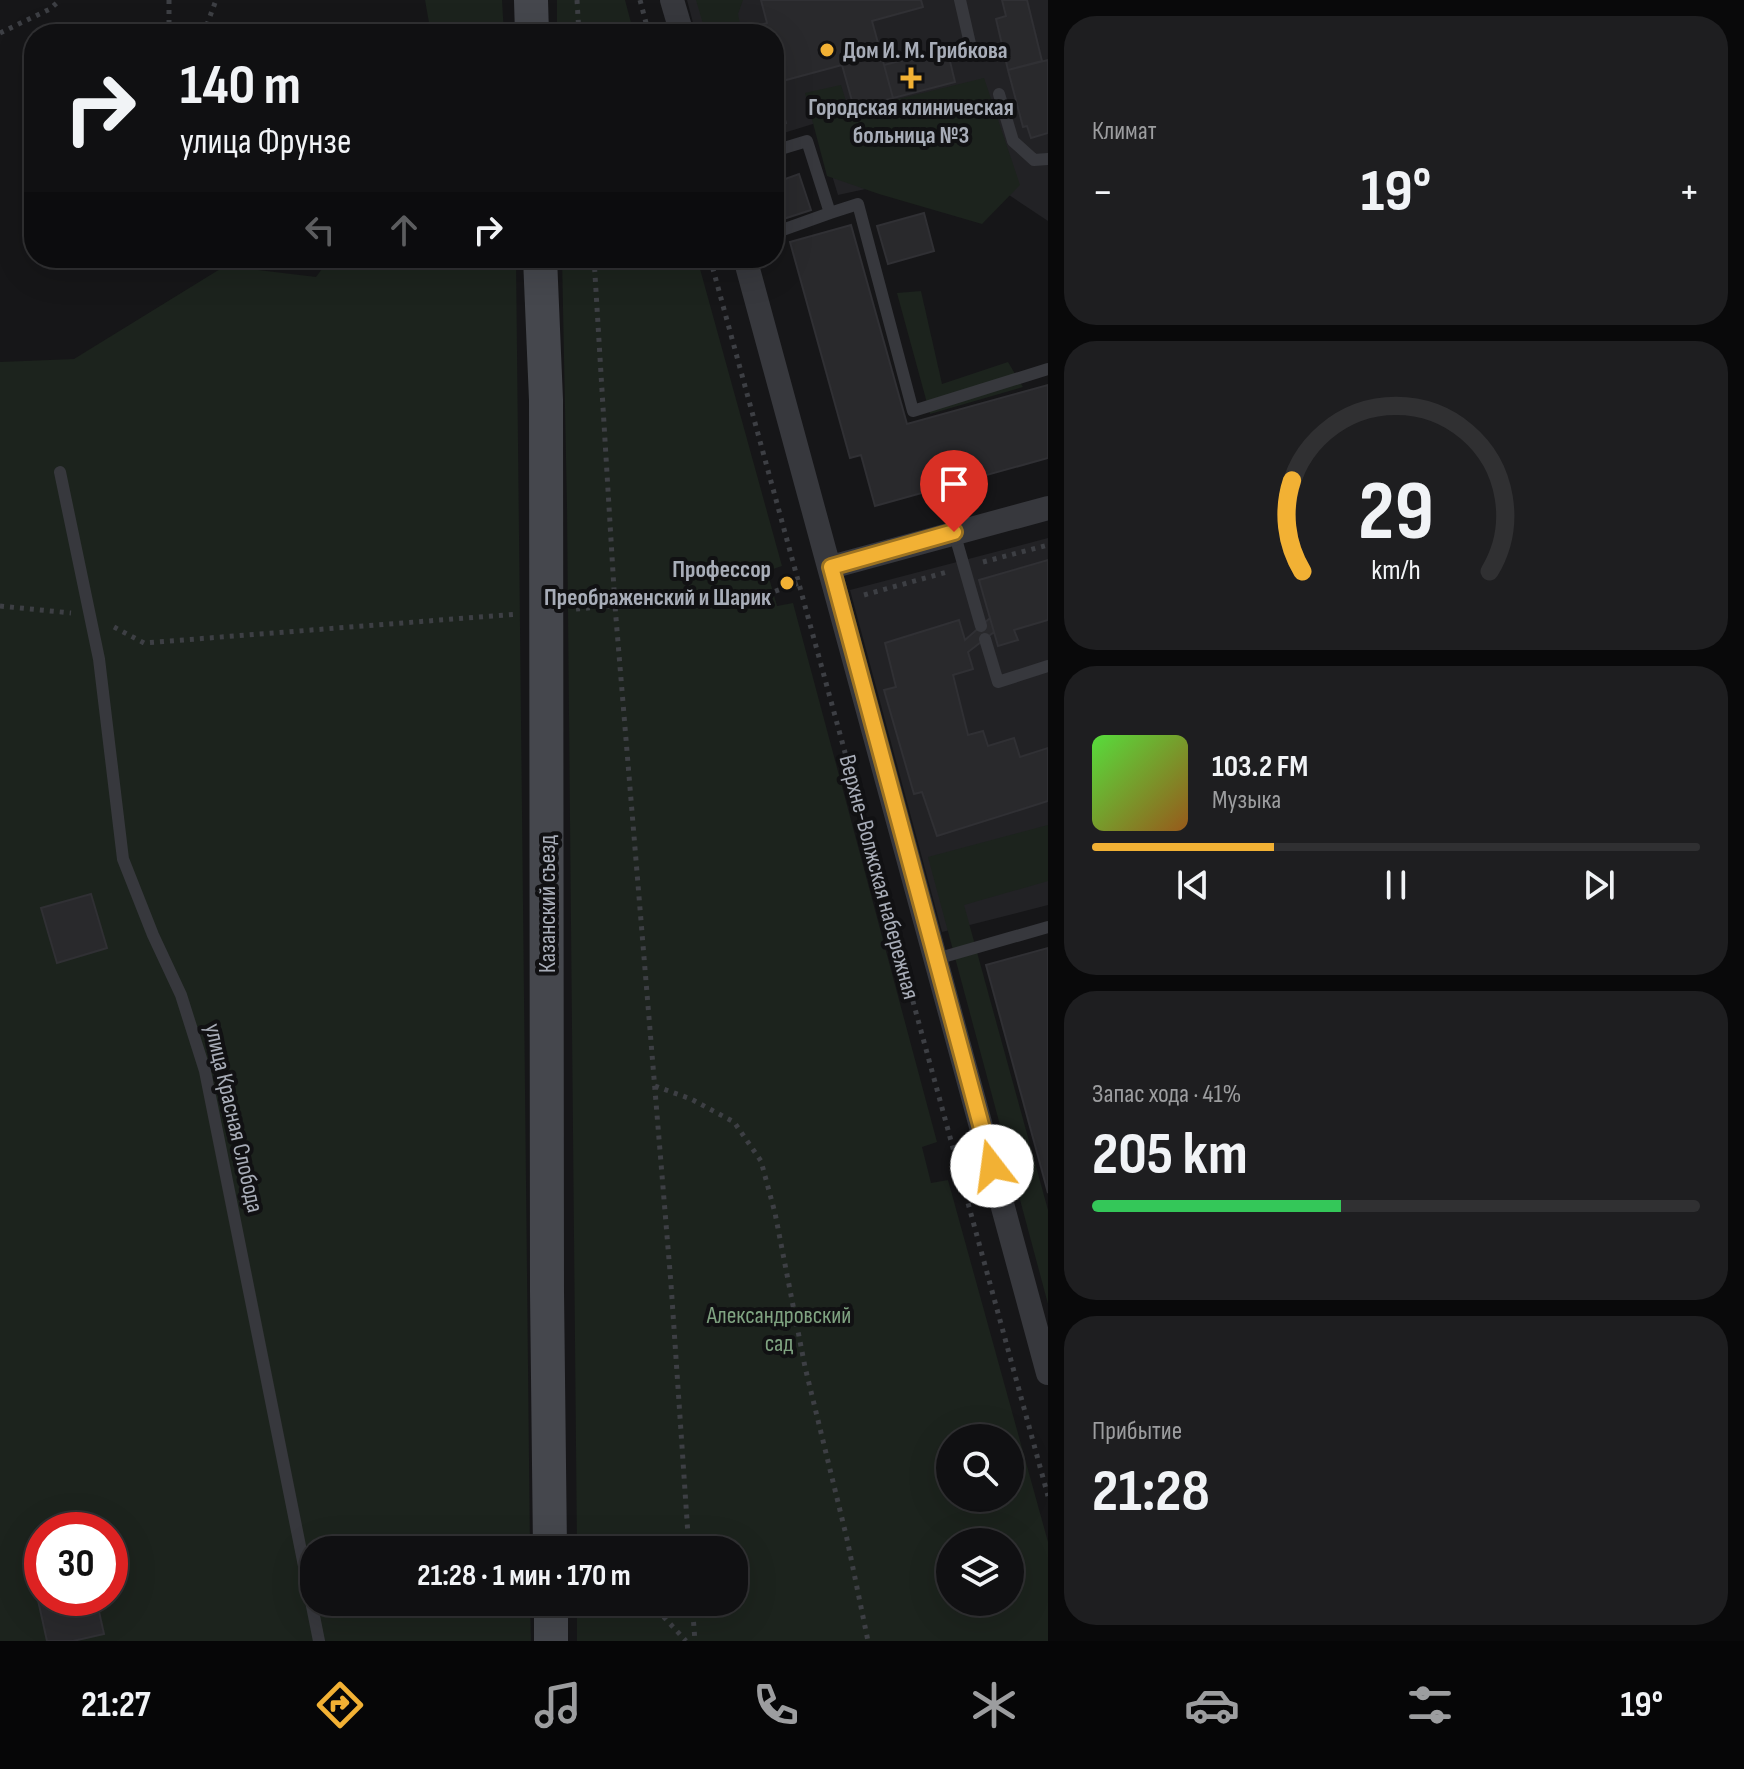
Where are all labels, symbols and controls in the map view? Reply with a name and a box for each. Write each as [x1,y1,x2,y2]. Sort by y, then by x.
place label: Дом И. М. Грибкова [843,36,1008,65]
marker: Дом И. М. Грибкова [818,41,836,59]
text: 140 m [180,53,301,120]
icon: right [48,56,152,160]
marker: Городская клиническая больница №3 [900,67,922,89]
place label: Городская клиническая больница №3 [808,93,1014,150]
text: Климат [1092,116,1156,147]
text: улица Фрунзе [180,121,351,164]
text: 19° [1361,156,1431,228]
text: − [1092,166,1114,219]
text: + [1678,166,1700,219]
icon: left [298,208,342,252]
icon: ahead [382,208,426,252]
icon: right [466,208,510,252]
pin [920,450,988,532]
icon: arrive [932,462,976,506]
text: 29 [1358,462,1434,562]
text: km/h [1371,553,1421,588]
place label: Профессор Преображенский и Шарик [544,555,772,612]
marker: Профессор Преображенский и Шарик [778,574,796,592]
text: 103.2 FM [1212,749,1308,785]
street label: Верхне-Волжская набережная [832,752,926,1002]
text: Музыка [1212,785,1281,816]
street label: Казанский съезд [533,835,562,973]
icon: previous [1171,863,1215,907]
icon: pause [1374,863,1418,907]
icon: next [1577,863,1621,907]
street label: улица Красная Слобода [198,1021,270,1215]
text: Запас хода · 41% [1092,1079,1241,1110]
text: 205 km [1092,1119,1248,1191]
position arrow [950,1124,1034,1208]
park label: Александровский сад [706,1301,851,1358]
text: Прибытие [1092,1416,1182,1447]
map controls [936,1424,1024,1616]
button: search [936,1424,1024,1512]
text: 21:28 [1092,1456,1210,1528]
speed limit sign: 30 [24,1512,128,1616]
button: layers [936,1528,1024,1616]
text: 21:28 · 1 мин · 170 m [417,1558,631,1594]
icon: directions [312,1677,368,1733]
icon: music [530,1677,586,1733]
icon: phone [748,1677,804,1733]
icon: climate [966,1677,1022,1733]
icon: car [1184,1677,1240,1733]
icon: filters [1402,1677,1458,1733]
text: 21:27 [81,1684,150,1727]
text: 19° [1620,1684,1663,1727]

